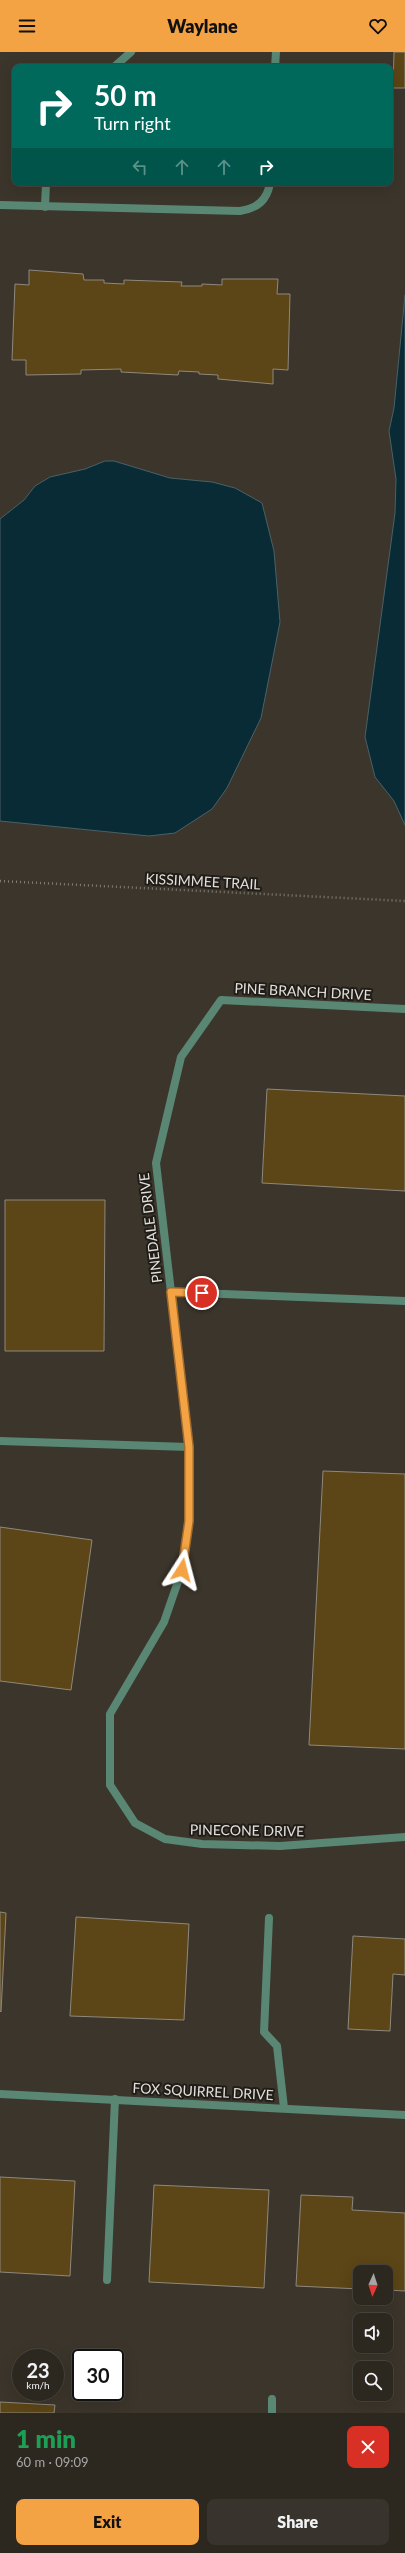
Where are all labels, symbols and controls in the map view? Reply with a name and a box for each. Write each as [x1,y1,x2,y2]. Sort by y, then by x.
icon: menu [16,15,38,37]
text: Waylane [167,15,238,37]
icon: heart [367,15,389,37]
text: 50 m [94,78,157,112]
icon: right [28,80,80,132]
text: Turn right [94,112,171,134]
icon: left [129,156,151,178]
icon: ahead [171,156,193,178]
icon: ahead [213,156,235,178]
icon: right [255,156,277,178]
street label: KISSIMMEE TRAIL [145,869,261,893]
street label: PINE BRANCH DRIVE [234,979,372,1003]
street label: PINEDALE DRIVE [135,1172,165,1284]
pin [185,1276,219,1310]
icon: arrive [191,1282,213,1304]
position arrow [161,1549,203,1591]
street label: PINECONE DRIVE [190,1821,304,1839]
street label: FOX SQUIRREL DRIVE [132,2079,274,2103]
north arrow [353,2265,393,2305]
map controls [353,2265,393,2401]
button: sound [353,2313,393,2353]
speed limit sign: 30 [72,2349,124,2401]
text: 23 [26,2358,50,2382]
button: search [353,2361,393,2401]
text: km/h [26,2379,50,2391]
text: 1 min [16,2424,76,2453]
button: close [347,2426,389,2468]
text: 60 m · 09:09 [16,2454,89,2470]
button: Exit [16,2499,199,2545]
button: Share [207,2499,389,2545]

